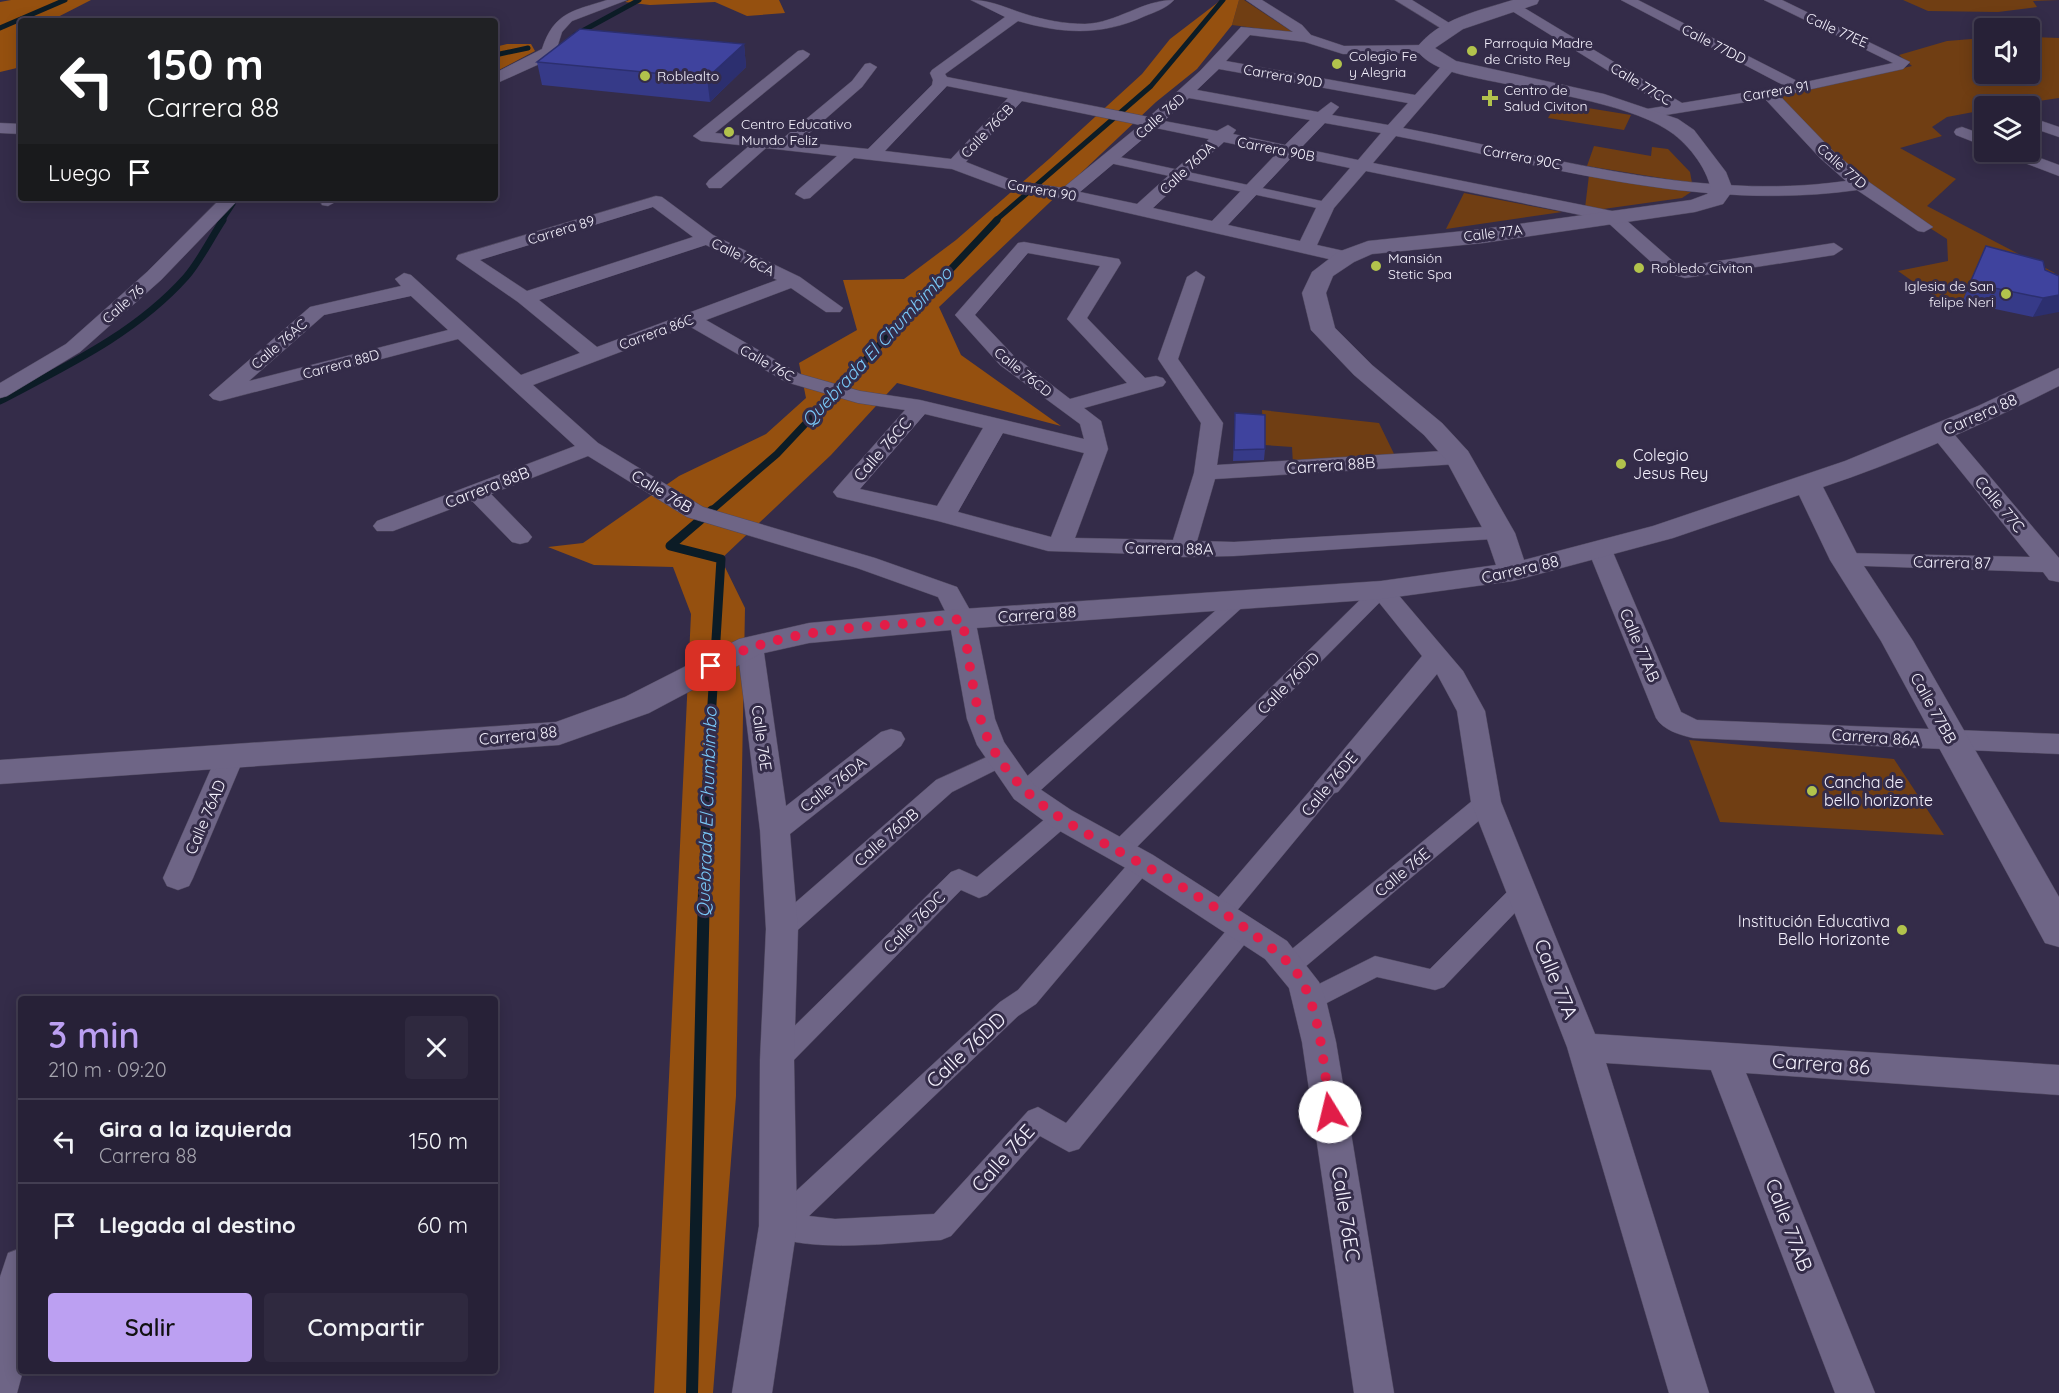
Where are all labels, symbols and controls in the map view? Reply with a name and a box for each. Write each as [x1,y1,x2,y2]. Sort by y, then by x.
street label: Calle 77EE [1803,8,1871,52]
map controls [1974,18,2040,162]
button: sound [1974,18,2040,84]
street label: Calle 77DD [1679,20,1749,68]
place label: Parroquia Madre de Cristo Rey [1484,34,1593,68]
text: 150 m [147,38,264,91]
icon: left [48,42,126,120]
marker: Parroquia Madre de Cristo Rey [1465,44,1479,58]
place label: Colegio Fe y Alegria [1349,47,1417,81]
marker: Colegio Fe y Alegria [1330,57,1344,71]
street label: Calle 77CC [1607,59,1675,109]
street label: Carrera 90D [1242,60,1324,92]
place label: Roblealto [657,67,719,85]
marker: Roblealto [638,69,652,83]
street label: Carrera 91 [1742,76,1810,106]
place label: Centro de Salud Civiton [1504,81,1588,115]
marker: Centro de Salud Civiton [1481,89,1499,107]
text: Carrera 88 [147,90,279,124]
street label: Calle 76D [1131,90,1189,142]
button: layers [1974,96,2040,162]
street label: Calle 76CB [957,100,1017,162]
place label: Centro Educativo Mundo Feliz [741,115,852,149]
marker: Centro Educativo Mundo Feliz [722,125,736,139]
street label: Carrera 90B [1236,133,1316,165]
street label: Calle 76DA [1156,138,1218,198]
street label: Calle 77D [1813,139,1871,193]
street label: Carrera 90C [1482,141,1562,173]
icon: arrive [123,156,156,189]
text: Luego [48,159,111,187]
street label: Carrera 90 [1006,175,1078,205]
street label: Carrera 89 [525,211,597,249]
street label: Calle 77A [1463,220,1523,246]
street label: Calle 76CA [708,234,778,280]
place label: Mansión Stetic Spa [1388,249,1452,283]
marker: Mansión Stetic Spa [1369,259,1383,273]
place label: Robledo Civiton [1651,259,1753,277]
water label: Quebrada El Chumbimbo [796,261,958,431]
marker: Robledo Civiton [1632,261,1646,275]
place label: Iglesia de San felipe Neri [1904,277,1994,311]
street label: Calle 76 [98,280,148,327]
marker: Iglesia de San felipe Neri [1999,287,2013,301]
street label: Carrera 86C [616,310,696,354]
street label: Calle 76AC [247,315,311,373]
street label: Calle 76C [737,341,797,385]
street label: Calle 76CD [990,343,1056,401]
street label: Carrera 88D [301,345,381,383]
street label: Carrera 88 [1940,389,2020,439]
street label: Calle 76CC [849,413,915,485]
place label: Colegio Jesus Rey [1633,445,1708,483]
street label: Carrera 88B [1286,452,1376,478]
marker: Colegio Jesus Rey [1614,457,1628,471]
street label: Carrera 88B [442,462,532,512]
street label: Calle 76B [628,465,696,517]
street label: Calle 77C [1971,472,2029,536]
street label: Carrera 88A [1124,537,1214,559]
street label: Carrera 88 [1480,550,1560,588]
street label: Carrera 87 [1913,551,1991,573]
street label: Carrera 88 [997,601,1077,627]
street label: Calle 77AB [1616,605,1664,685]
pin [685,640,736,691]
street label: Calle 76DD [1253,648,1323,718]
icon: arrive [694,649,727,682]
street label: Calle 77BB [1906,669,1962,747]
street label: Calle 76E [747,704,777,772]
water label: Quebrada El Chumbimbo [691,705,722,918]
street label: Carrera 88 [478,721,558,749]
street label: Carrera 86A [1831,724,1921,750]
street label: Calle 76DE [1296,748,1362,820]
street label: Calle 76DA [796,752,870,816]
place label: Cancha de bello horizonte [1824,772,1933,810]
street label: Calle 76AD [180,777,230,857]
marker: Cancha de bello horizonte [1805,784,1819,798]
street label: Calle 76DB [850,804,922,870]
street label: Calle 76E [1370,843,1434,901]
street label: Calle 76DC [879,887,949,957]
place label: Institución Educativa Bello Horizonte [1738,911,1890,949]
marker: Institución Educativa Bello Horizonte [1895,923,1909,937]
street label: Calle 77A [1529,935,1584,1023]
street label: Calle 76DD [921,1006,1011,1093]
text: 3 min [48,1012,140,1057]
button: close [405,1016,468,1079]
street label: Carrera 86 [1771,1048,1871,1079]
text: 210 m · 09:20 [48,1057,167,1082]
position arrow [1298,1080,1362,1144]
text: Gira a la izquierda [99,1115,292,1143]
street label: Calle 76E [966,1119,1040,1197]
icon: left [48,1125,81,1158]
text: 150 m [409,1127,468,1155]
text: Carrera 88 [99,1143,197,1168]
street label: Calle 76EC [1327,1165,1366,1263]
street label: Calle 77AB [1760,1175,1819,1275]
icon: arrive [48,1209,81,1242]
text: Llegada al destino [99,1211,296,1239]
text: 60 m [417,1211,468,1239]
button: Salir [48,1293,252,1362]
button: Compartir [264,1293,468,1362]

